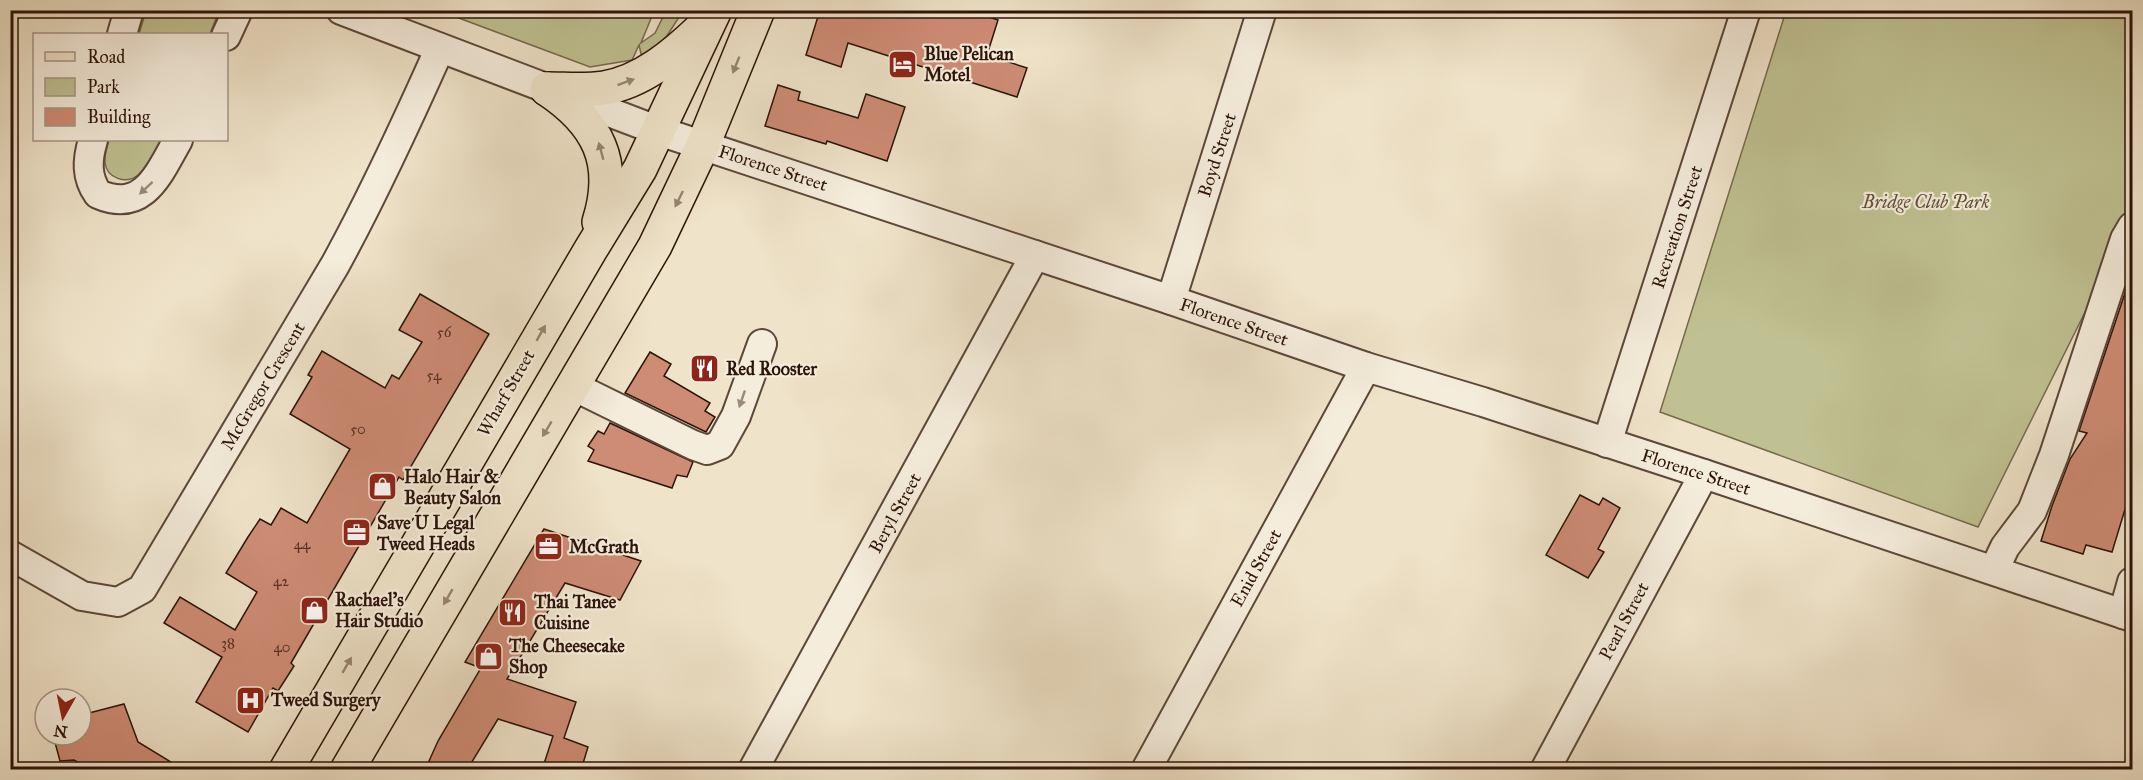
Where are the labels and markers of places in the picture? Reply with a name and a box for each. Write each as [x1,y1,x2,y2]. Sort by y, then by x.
place label: Blue Pelican Motel [924,43,1014,86]
hotel icon: Blue Pelican Motel [887,48,919,80]
restaurant icon: Red Rooster [689,353,721,385]
place label: Red Rooster [726,358,818,380]
place label: Halo Hair & Beauty Salon [404,466,501,510]
shop icon: Halo Hair & Beauty Salon [367,471,399,503]
place label: Save U Legal Tweed Heads [376,512,475,555]
office icon: Save U Legal Tweed Heads [340,517,372,549]
office icon: McGrath [532,531,564,563]
place label: McGrath [569,536,640,558]
place label: Rachael's Hair Studio [335,589,423,632]
place label: Thai Tanee Cuisine [533,591,617,634]
shop icon: Rachael's Hair Studio [298,594,330,626]
restaurant icon: Thai Tanee Cuisine [497,596,529,628]
place label: The Cheesecake Shop [508,635,625,679]
shop icon: The Cheesecake Shop [472,640,504,672]
hospital icon: Tweed Surgery [234,684,266,716]
place label: Tweed Surgery [270,689,382,712]

